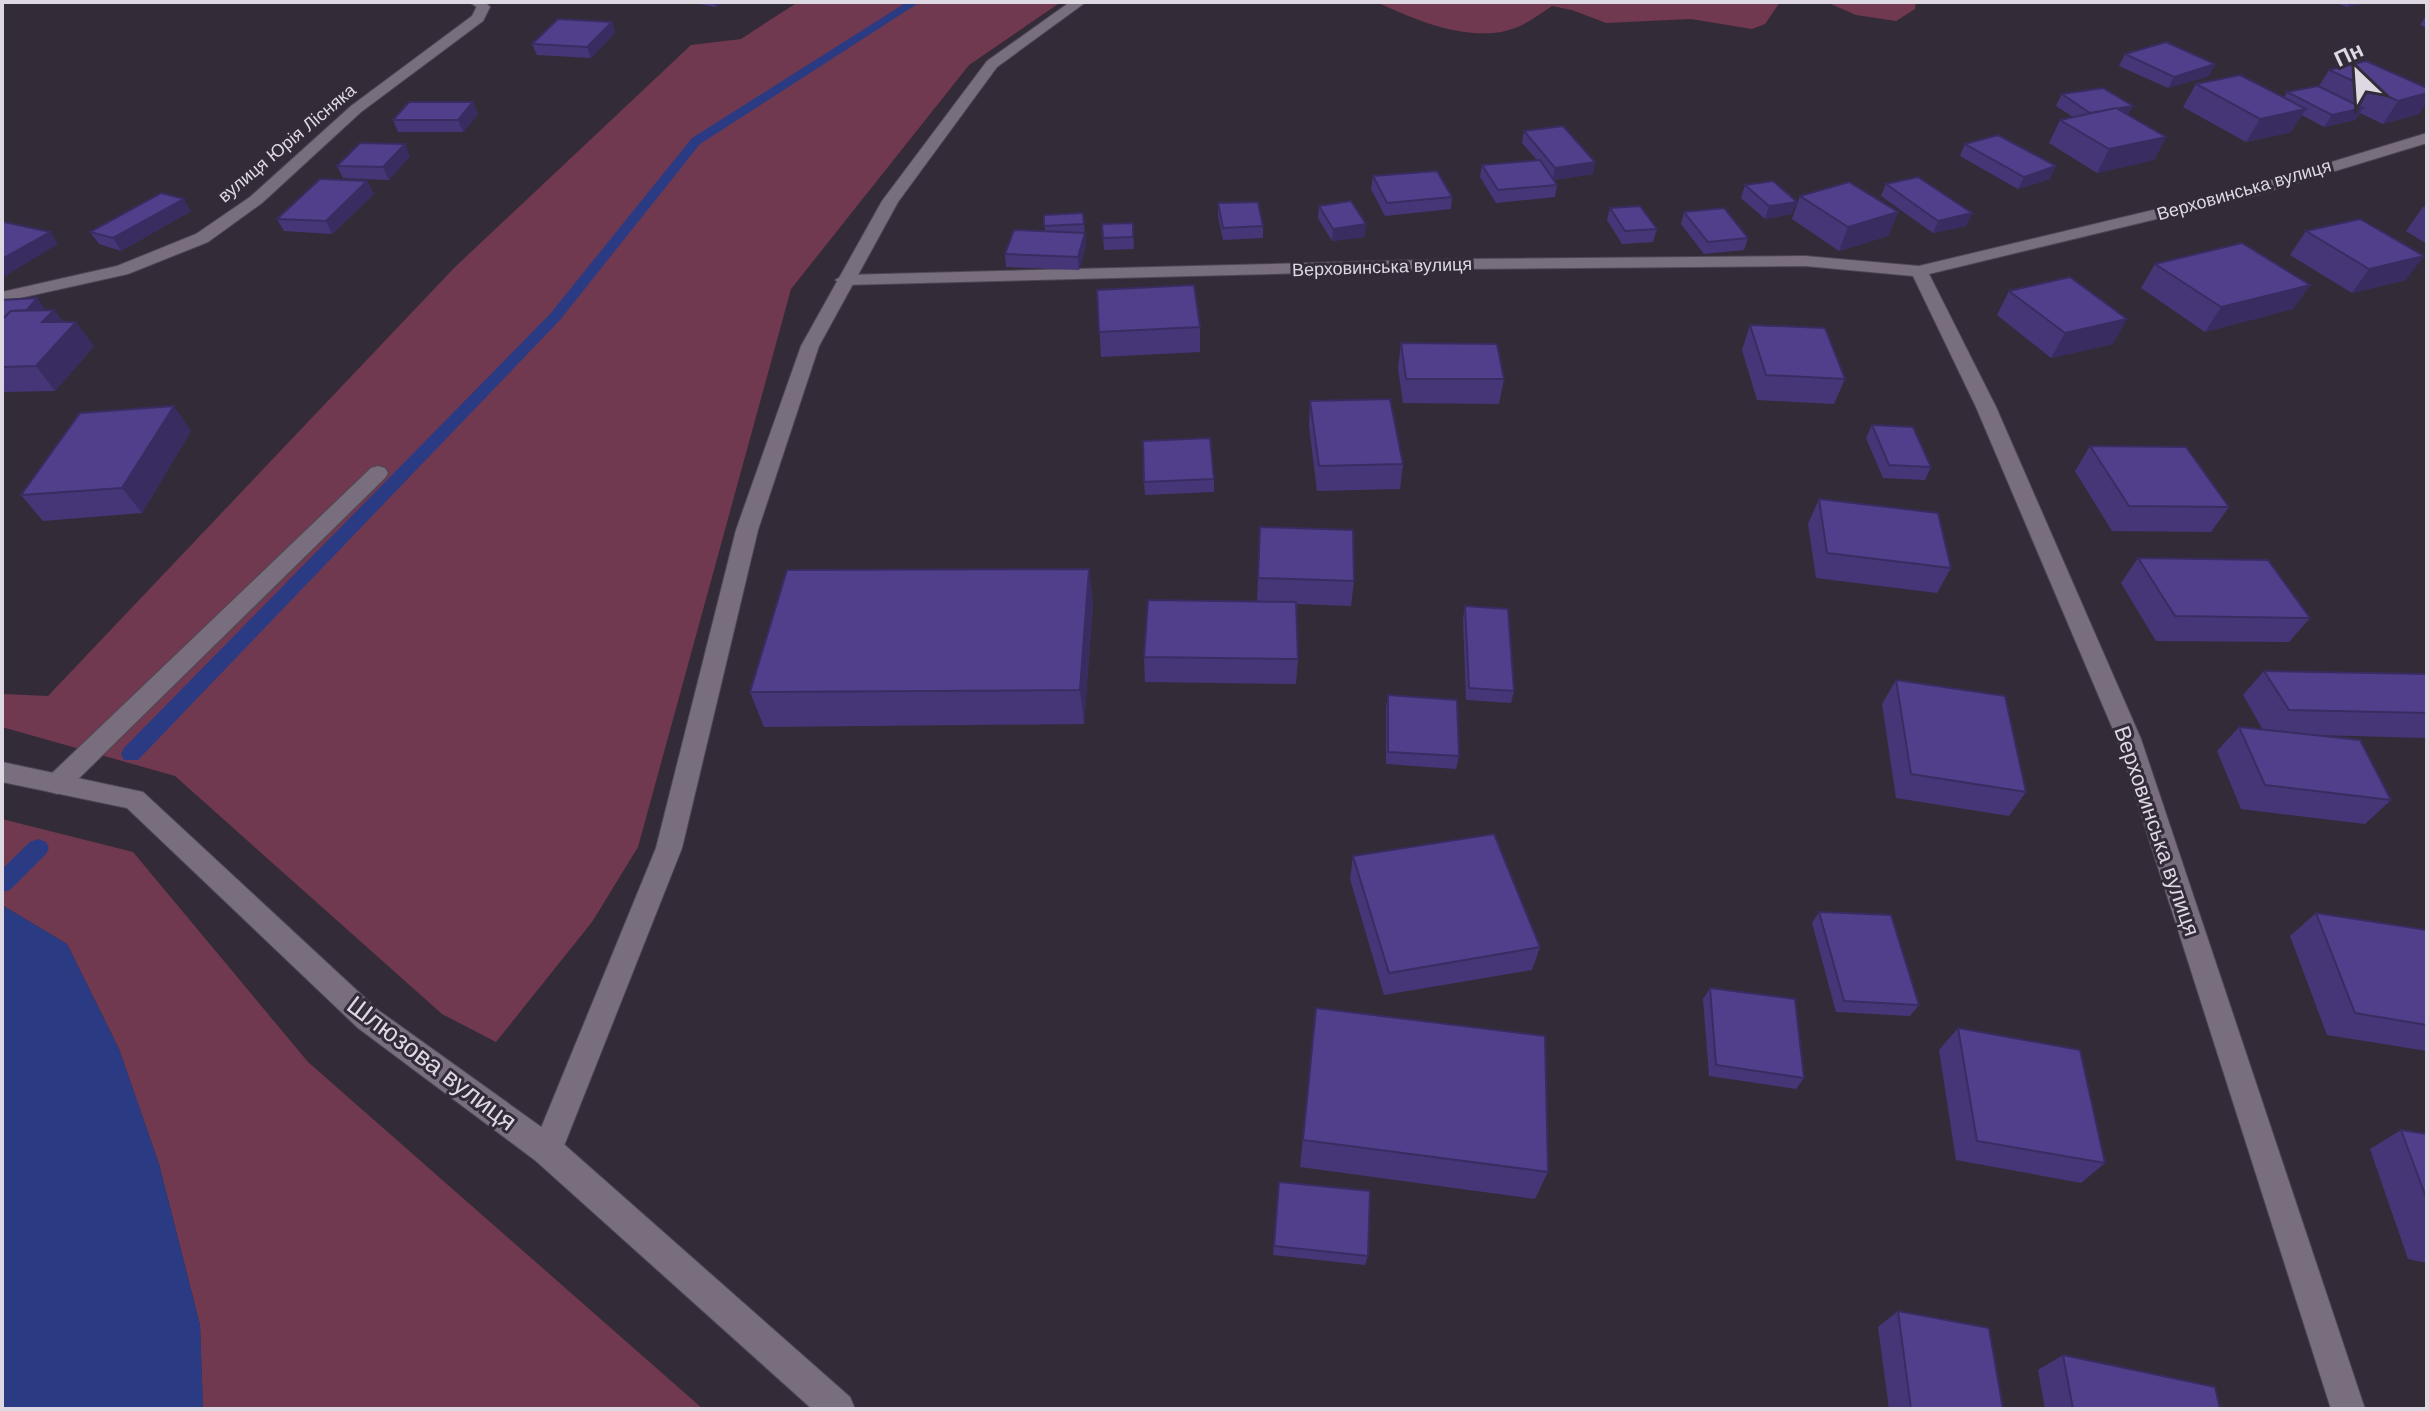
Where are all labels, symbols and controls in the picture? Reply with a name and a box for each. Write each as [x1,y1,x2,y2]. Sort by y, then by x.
north arrow [2317,32,2397,112]
text: Пн [2330,37,2367,72]
street label: вулиця Юрія Лісняка [214,79,360,206]
street label: Верховинська вулиця [2155,156,2333,224]
street label: Верховинська вулиця [1292,254,1472,280]
street label: Верховинська вулиця [2109,723,2205,939]
street label: Шлюзова вулиця [341,990,523,1136]

